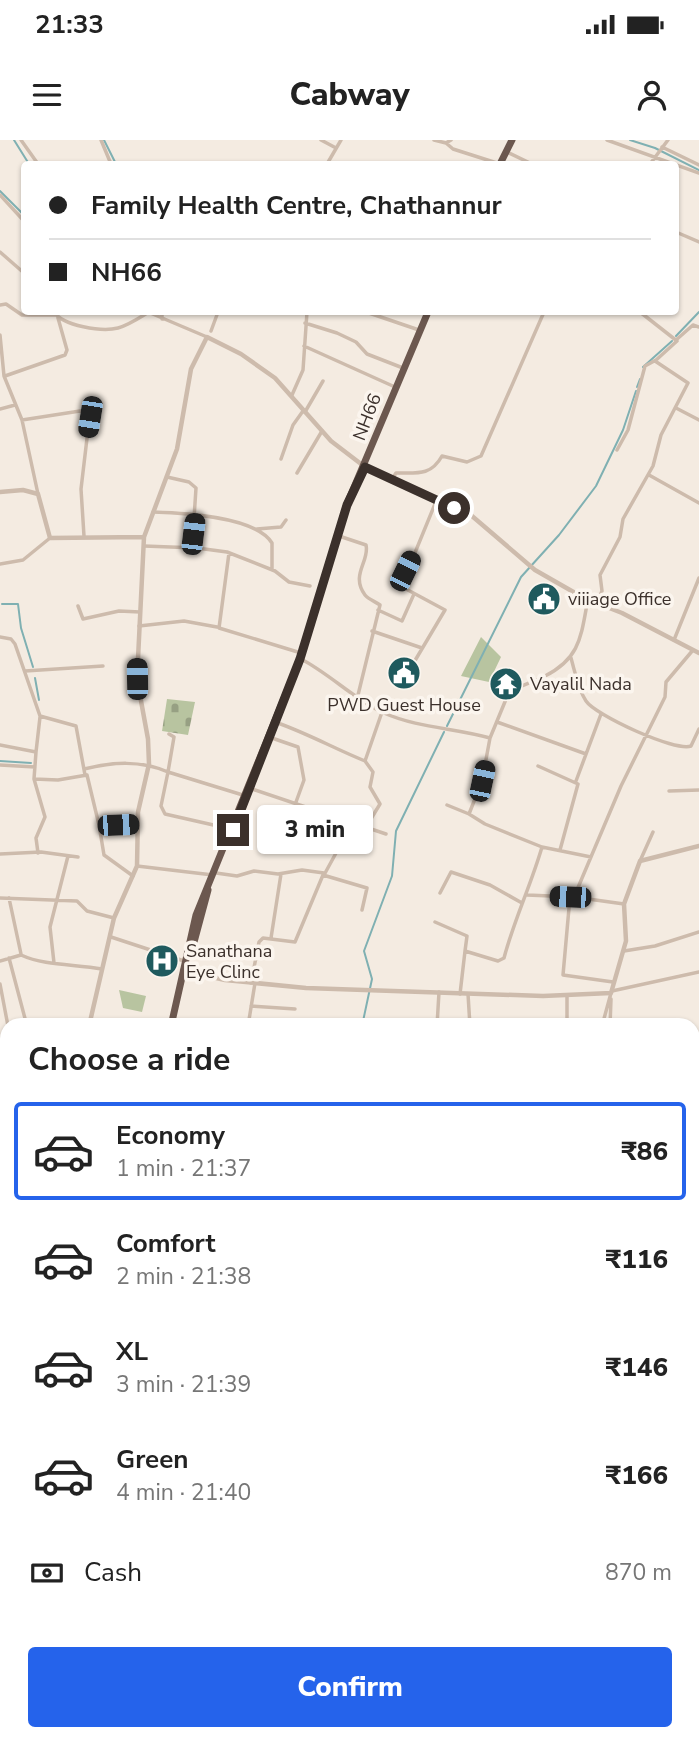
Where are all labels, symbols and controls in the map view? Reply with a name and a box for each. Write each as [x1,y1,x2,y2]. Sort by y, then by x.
text: 21:33 [35,7,104,42]
text: Cabway [289,73,410,116]
icon: menu [28,76,66,114]
icon: person [633,76,671,114]
text: Family Health Centre, Chathannur [91,188,502,223]
text: NH66 [91,255,162,290]
street label: NH66 [347,390,387,444]
car [77,395,104,439]
route start [438,492,470,524]
car [181,512,206,556]
car [387,548,424,594]
public building icon: viiiage Office [525,580,563,618]
place label: viiiage Office [568,587,671,611]
public building icon: PWD Guest House [385,654,423,692]
car [127,658,148,700]
temple icon: Vayalil Nada [487,665,525,703]
place label: Vayalil Nada [529,672,632,696]
place label: PWD Guest House [327,693,481,717]
car [468,758,497,804]
callout: 3 min [258,806,373,854]
car [97,814,140,836]
route end [217,814,249,846]
text: 3 min [285,814,345,845]
car [549,886,592,908]
place label: Sanathana Eye Clinc [186,939,272,984]
hospital icon: Sanathana Eye Clinc [143,942,181,980]
text: Choose a ride [28,1038,230,1081]
text: Economy [116,1118,225,1153]
icon: car [32,1120,95,1183]
text: ₹86 [621,1134,668,1169]
text: 1 min · 21:37 [116,1153,251,1184]
text: Comfort [116,1226,216,1261]
icon: car [32,1228,95,1291]
text: ₹116 [606,1242,668,1277]
text: 2 min · 21:38 [116,1261,251,1292]
text: XL [116,1334,148,1369]
icon: car [32,1336,95,1399]
text: ₹146 [606,1350,668,1385]
text: 3 min · 21:39 [116,1369,251,1400]
text: Green [116,1442,189,1477]
icon: car [32,1444,95,1507]
text: ₹166 [606,1458,668,1493]
text: 4 min · 21:40 [116,1477,251,1508]
icon: cash [28,1554,66,1592]
text: Cash [84,1555,142,1590]
text: 870 m [605,1557,672,1588]
button: Confirm [28,1647,672,1727]

